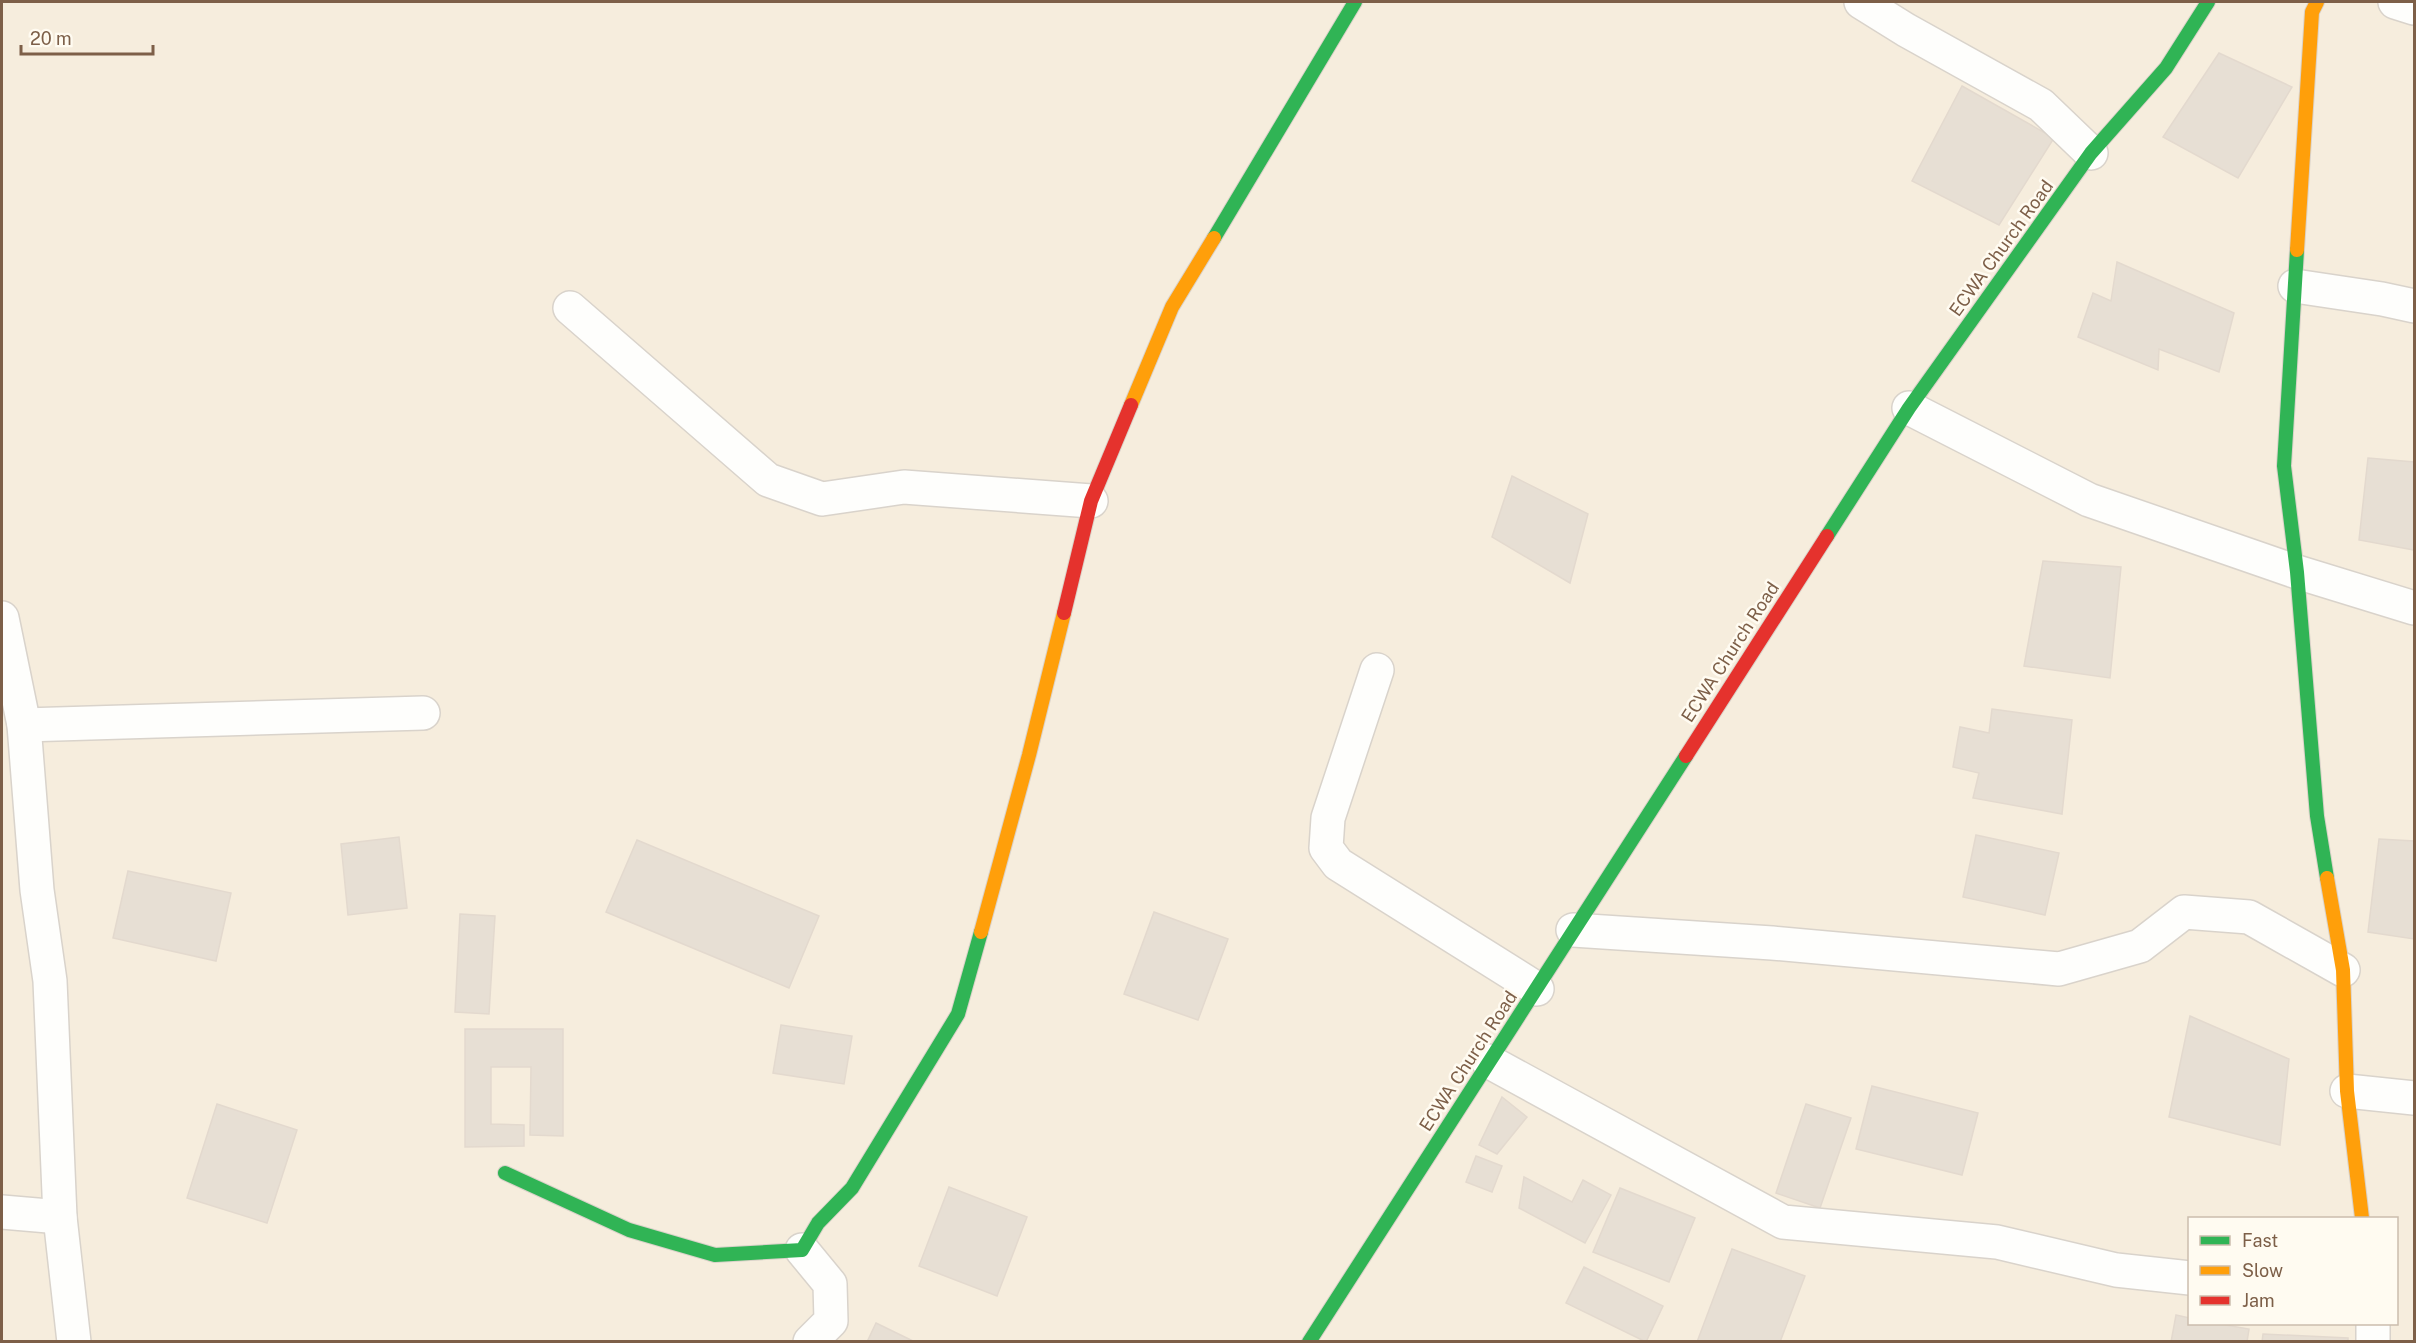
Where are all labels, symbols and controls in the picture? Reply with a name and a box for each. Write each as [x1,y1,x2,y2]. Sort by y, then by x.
scale bar [21,18,153,56]
text: 20 m [30,28,72,49]
street label: ECWA Church Road [1945,176,2057,320]
street label: ECWA Church Road [1677,578,1783,726]
street label: ECWA Church Road [1415,987,1521,1135]
legend [2188,1217,2398,1325]
text: Fast [2242,1230,2278,1251]
text: Slow [2242,1260,2283,1281]
text: Jam [2242,1290,2275,1311]

